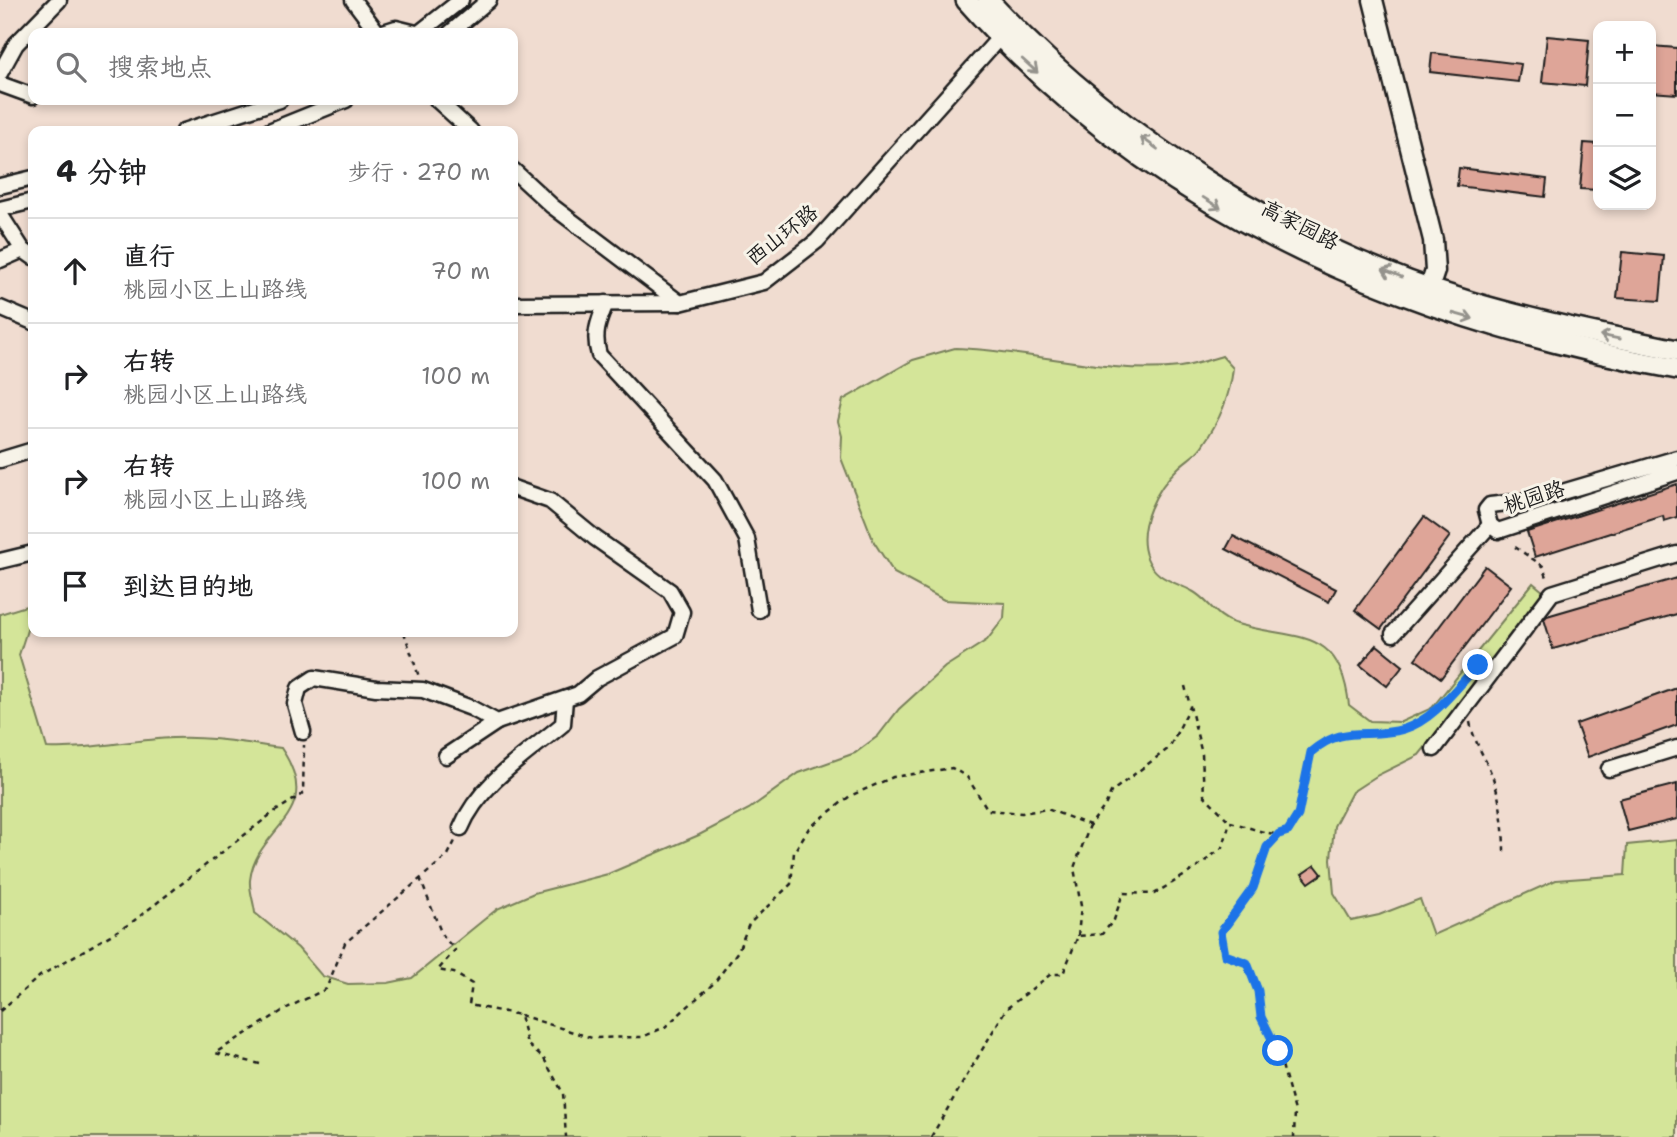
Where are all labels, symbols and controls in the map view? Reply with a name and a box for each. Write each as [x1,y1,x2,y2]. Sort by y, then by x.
map controls [1593,21,1656,210]
button: + [1593,21,1656,84]
search box [28,28,518,105]
icon: search [52,48,90,86]
text: 搜索地点 [108,49,212,84]
one-way arrow [1021,58,1039,74]
button: − [1593,84,1656,147]
one-way arrow [1140,136,1159,150]
button: layers [1593,147,1656,210]
text: 4 分钟 [56,151,147,192]
text: 步行 · 270 m [348,157,490,187]
street label: 高家园路 [1256,193,1344,257]
one-way arrow [1201,196,1221,210]
street label: 西山环路 [740,198,824,272]
text: 直行 [123,238,175,273]
icon: ahead [56,252,94,290]
text: 70 m [431,256,490,286]
one-way arrow [1382,266,1403,279]
text: 桃园小区上山路线 [123,274,307,304]
one-way arrow [1452,310,1474,323]
one-way arrow [1599,329,1622,343]
text: 右转 [123,343,175,378]
icon: right [56,357,94,395]
text: 100 m [421,361,490,391]
text: 桃园小区上山路线 [123,379,307,409]
text: 右转 [123,448,175,483]
icon: right [56,462,94,500]
text: 100 m [421,466,490,496]
street label: 桃园路 [1500,474,1568,520]
text: 桃园小区上山路线 [123,484,307,514]
icon: arrive [56,567,94,605]
text: 到达目的地 [123,568,253,603]
route end [1462,649,1493,680]
route start [1262,1035,1293,1066]

